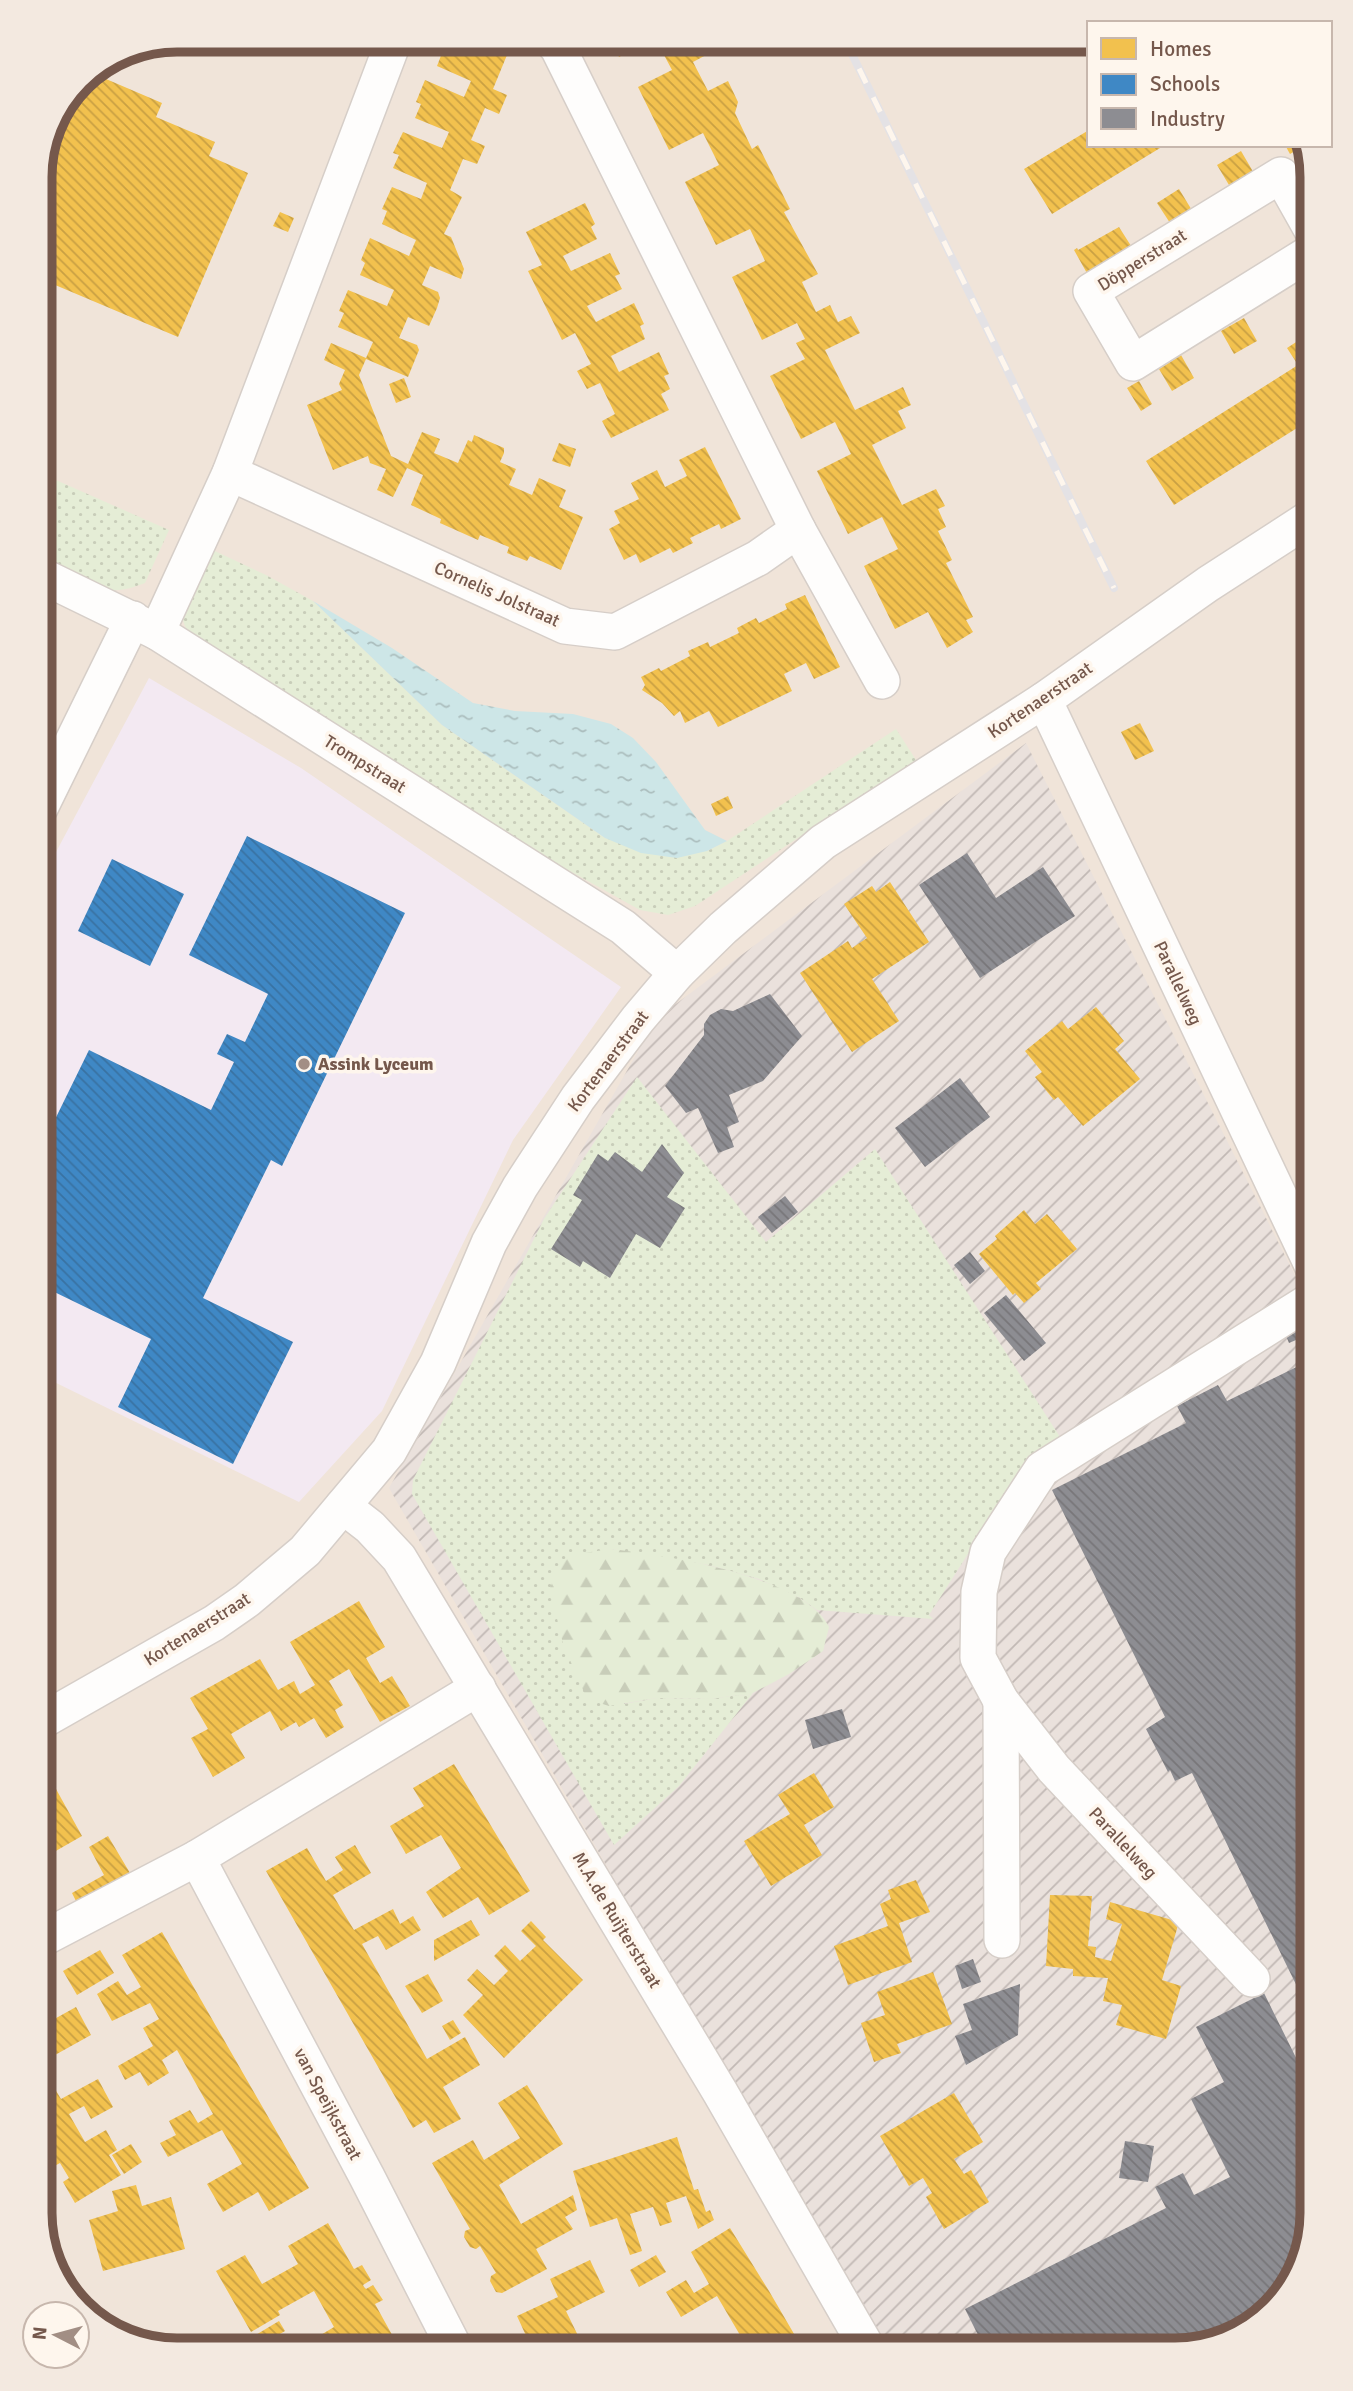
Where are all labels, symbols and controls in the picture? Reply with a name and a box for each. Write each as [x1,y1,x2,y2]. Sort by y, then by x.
legend [1087,21,1332,147]
text: Homes [1150,36,1212,62]
text: Schools [1150,71,1220,97]
text: Industry [1150,106,1225,132]
street label: Döpperstraat [1093,224,1191,296]
street label: Cornelis Jolstraat [431,556,563,632]
street label: Kortenaerstraat [983,657,1097,743]
street label: Trompstraat [320,730,410,798]
street label: Parallelweg [1149,937,1207,1029]
street label: Kortenaerstraat [563,1006,653,1116]
place label: Assink Lyceum [318,1053,434,1075]
marker: Assink Lyceum [296,1056,312,1072]
street label: Kortenaerstraat [140,1587,254,1671]
street label: Parallelweg [1084,1803,1162,1883]
street label: M.A.de Ruijterstraat [568,1848,666,1992]
street label: van Speijkstraat [289,2044,367,2164]
north arrow [21,2300,91,2370]
text: N [27,2326,53,2341]

